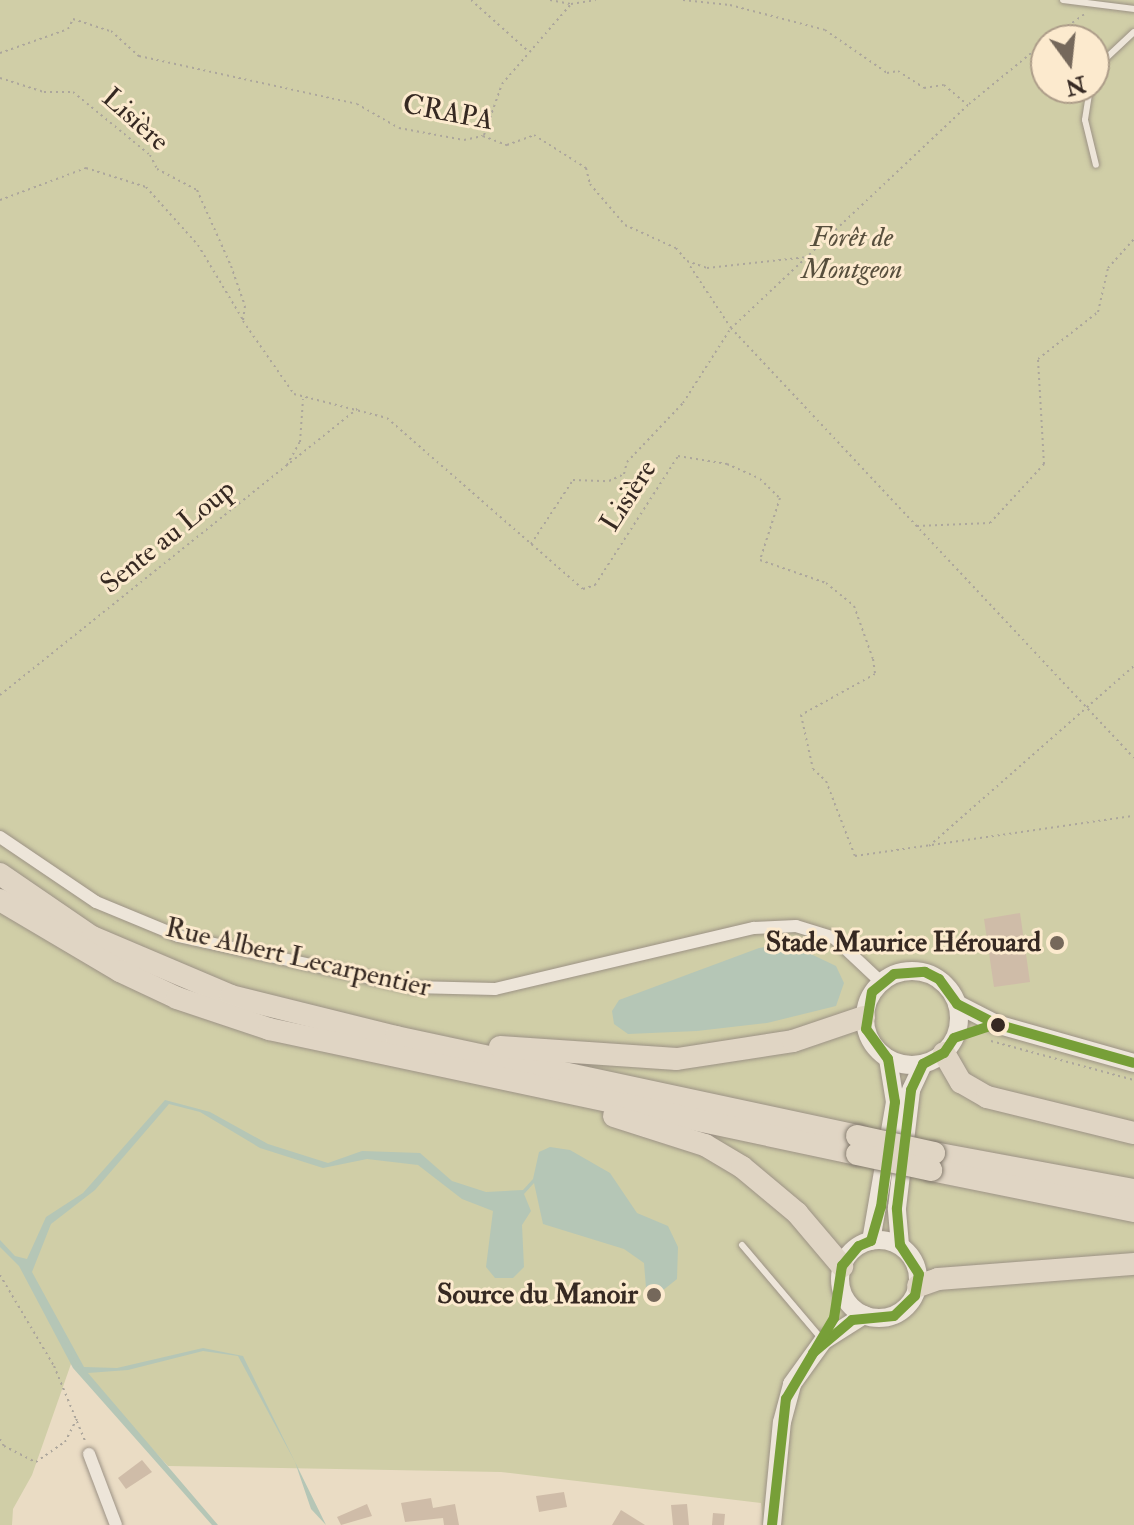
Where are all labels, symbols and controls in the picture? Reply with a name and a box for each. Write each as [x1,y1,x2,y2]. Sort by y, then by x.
north arrow [1030,24,1110,104]
text: N [1063,69,1089,101]
street label: Lisière [95,81,175,159]
street label: CRAPA [400,88,496,138]
park label: Forêt de Montgeon [802,221,902,287]
street label: Lisière [594,454,664,538]
street label: Sente au Loup [94,473,242,601]
street label: Rue Albert Lecarpentier [162,911,434,1005]
place label: Stade Maurice Hérouard [766,926,1041,960]
marker: Stade Maurice Hérouard [1048,934,1066,952]
unlabelled marker [990,1017,1006,1033]
place label: Source du Manoir [437,1278,638,1312]
marker: Source du Manoir [645,1286,663,1304]

